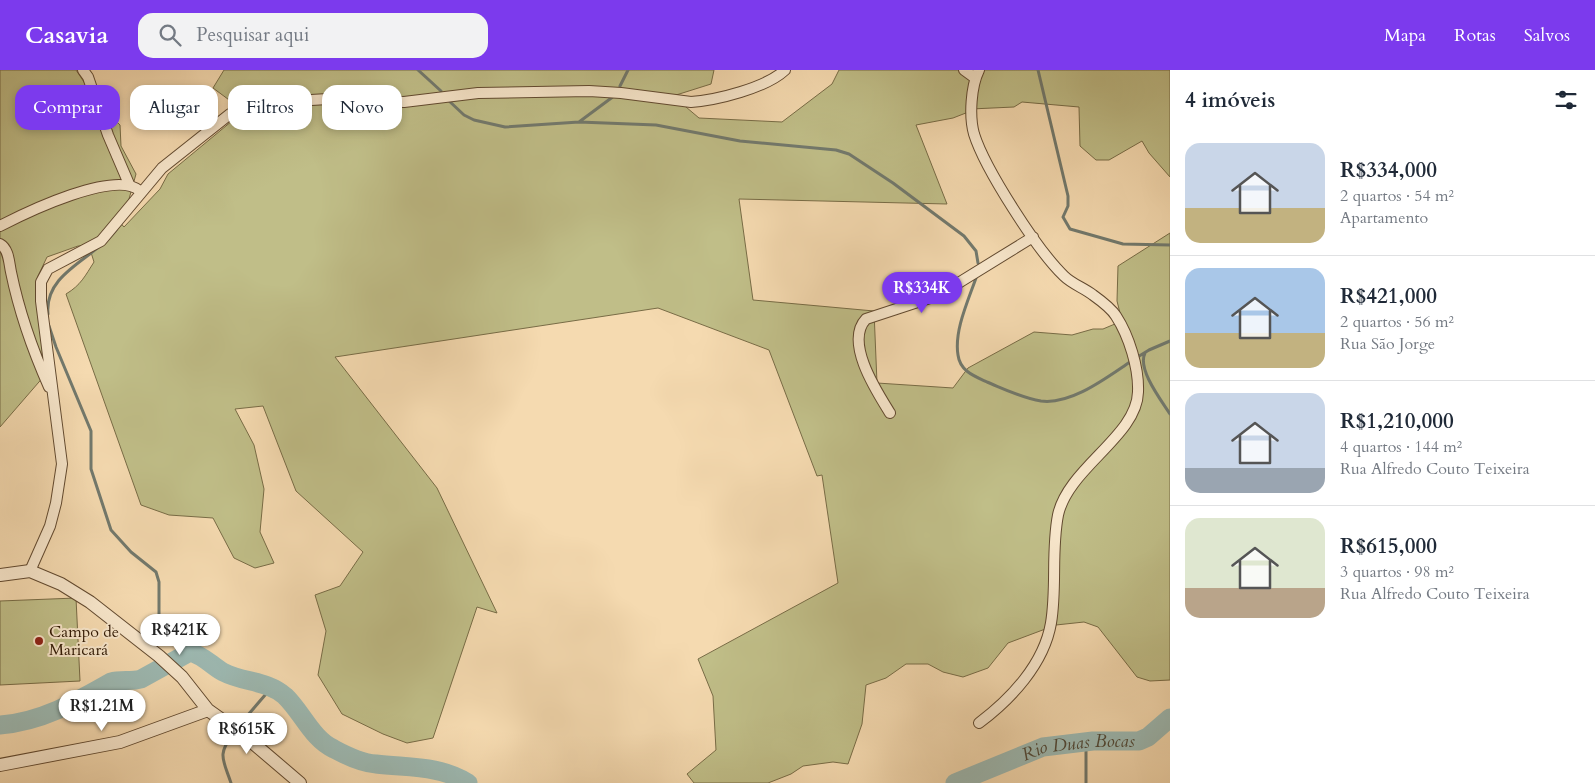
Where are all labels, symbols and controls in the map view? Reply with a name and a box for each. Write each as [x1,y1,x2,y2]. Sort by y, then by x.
search box [138,13,488,58]
text: Casavia [25,19,108,52]
icon: search [156,21,184,49]
text: Pesquisar aqui [196,22,309,48]
text: Mapa [1384,23,1426,48]
text: Rotas [1454,23,1496,48]
text: Salvos [1524,23,1570,48]
chip: Comprar [15,85,120,130]
chip: Alugar [130,85,218,130]
chip: Filtros [228,85,312,130]
chip: Novo [322,85,402,130]
text: 4 imóveis [1185,86,1275,115]
icon: filters [1552,86,1580,114]
text: R$334,000 [1340,156,1437,185]
icon: home [1225,163,1285,223]
text: 2 quartos · 54 m² [1340,185,1454,207]
text: Apartamento [1340,207,1428,229]
pin: R$334K [881,272,963,314]
text: R$334K [893,277,951,299]
text: R$421,000 [1340,282,1437,311]
icon: home [1225,288,1285,348]
text: 2 quartos · 56 m² [1340,311,1454,333]
text: Rua São Jorge [1340,333,1435,355]
text: R$1,210,000 [1340,407,1454,436]
icon: home [1225,413,1285,473]
text: 4 quartos · 144 m² [1340,436,1462,458]
text: Rua Alfredo Couto Teixeira [1340,458,1530,480]
text: R$615,000 [1340,532,1437,561]
icon: home [1225,538,1285,598]
text: 3 quartos · 98 m² [1340,561,1454,583]
text: Rua Alfredo Couto Teixeira [1340,583,1530,605]
pin: R$421K [139,614,221,656]
text: R$421K [151,619,209,641]
place label: Campo de Maricará [49,621,119,661]
marker: Campo de Maricará [33,635,45,647]
pin: R$1.21M [56,690,148,732]
text: R$1.21M [70,695,134,717]
pin: R$615K [206,712,288,755]
text: R$615K [218,718,276,740]
water label: Rio Duas Bocas [1018,728,1135,767]

